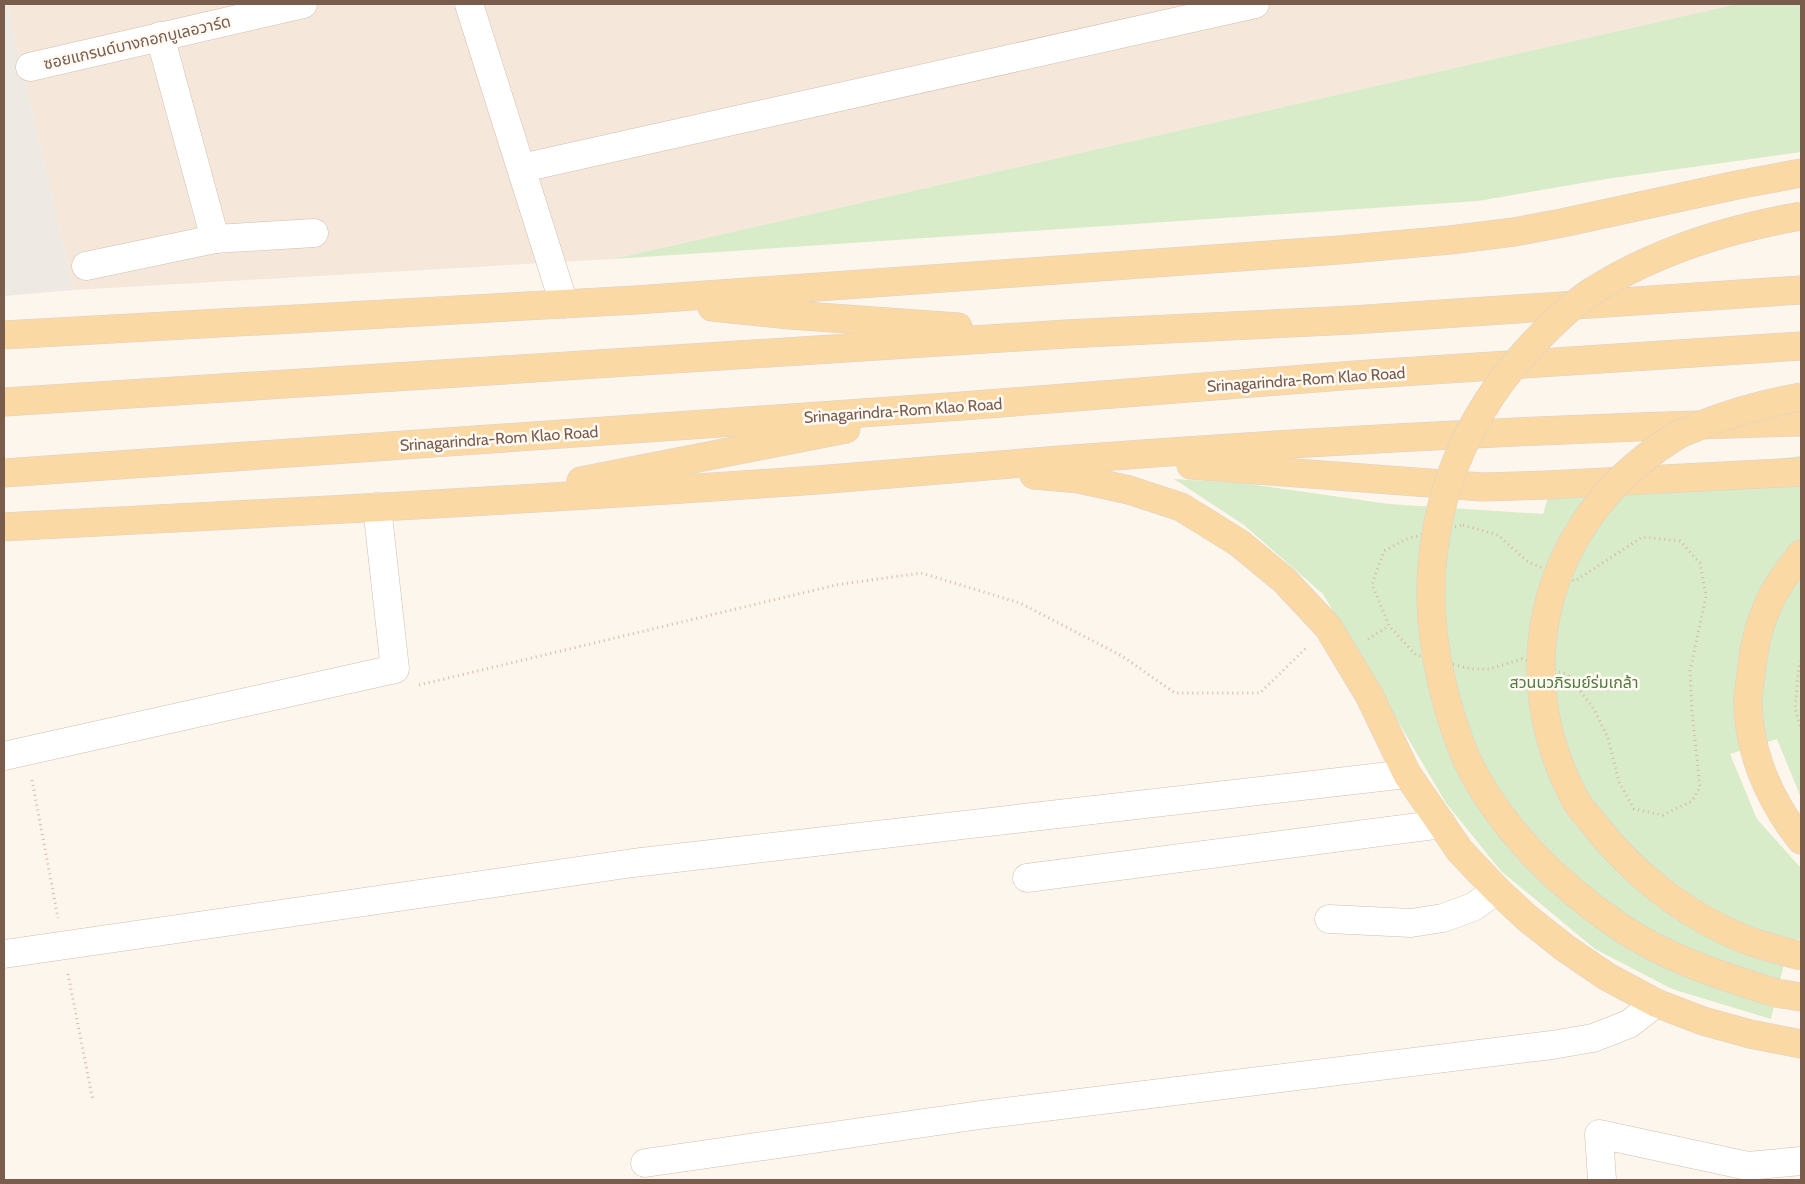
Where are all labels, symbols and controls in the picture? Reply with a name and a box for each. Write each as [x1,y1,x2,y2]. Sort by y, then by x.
street label: ซอยแกรนด์บางกอกบูเลอวาร์ด [42,12,233,73]
street label: Srinagarindra-Rom Klao Road [1206,363,1406,396]
street label: Srinagarindra-Rom Klao Road [803,394,1003,427]
street label: Srinagarindra-Rom Klao Road [399,422,599,455]
park label: สวนนวภิรมย์ร่มเกล้า [1510,673,1638,692]

